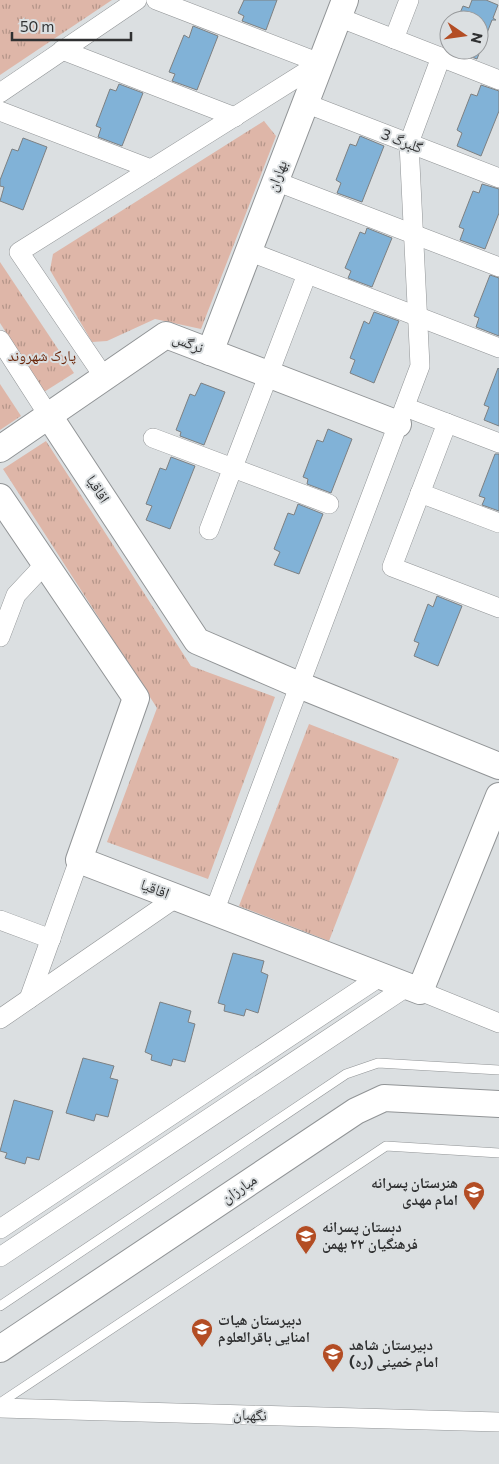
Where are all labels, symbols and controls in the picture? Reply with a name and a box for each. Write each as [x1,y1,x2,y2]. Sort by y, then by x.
scale bar [12,10,131,42]
north arrow [439,10,489,60]
text: 50 m [20,17,54,35]
text: N [468,31,487,45]
street label: گلبرگ 3 [379,124,426,157]
street label: بهاران [262,158,292,194]
street label: نرگس [170,328,206,358]
park label: پارک شهروند [8,346,76,365]
street label: اقاقیا [83,471,114,506]
street label: اقاقیا [138,874,172,902]
street label: مبارزان [217,1170,261,1208]
place label: هنرستان پسرانه امام مهدی [371,1173,458,1210]
school or university icon: هنرستان پسرانه امام مهدی [462,1180,486,1211]
place label: دبستان پسرانه فرهنگیان ۲۲ بهمن [322,1217,418,1253]
school or university icon: دبستان پسرانه فرهنگیان ۲۲ بهمن [294,1224,318,1255]
place label: دبیرستان هیات امنایی باقرالعلوم [218,1310,310,1347]
school or university icon: دبیرستان هیات امنایی باقرالعلوم [190,1317,214,1348]
place label: دبیرستان شاهد امام خمینی (ره) [349,1335,438,1372]
school or university icon: دبیرستان شاهد امام خمینی (ره) [321,1342,345,1373]
street label: نگهبان [233,1404,267,1426]

